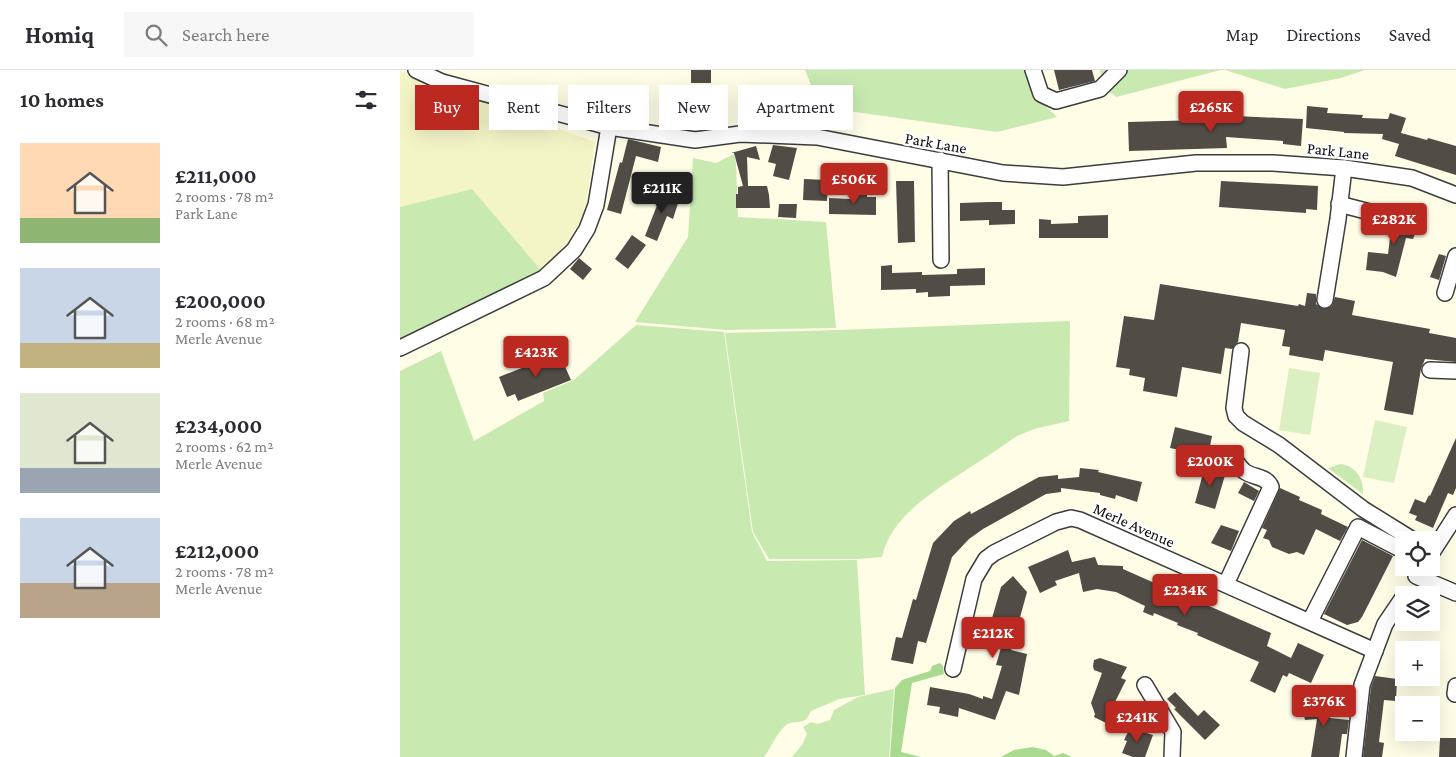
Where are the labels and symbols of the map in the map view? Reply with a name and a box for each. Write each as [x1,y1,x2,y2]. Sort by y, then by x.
pin: £265K [1176,90,1246,133]
street label: Park Lane [904,129,968,157]
street label: Park Lane [1306,139,1370,163]
pin: £506K [819,162,889,205]
pin: £211K [627,172,697,214]
pin: £282K [1359,202,1429,245]
pin: £423K [501,336,571,378]
pin: £200K [1175,444,1245,487]
street label: Merle Avenue [1091,499,1177,551]
pin: £234K [1150,574,1220,616]
pin: £212K [958,616,1028,659]
pin: £376K [1289,684,1359,727]
pin: £241K [1102,700,1172,743]

